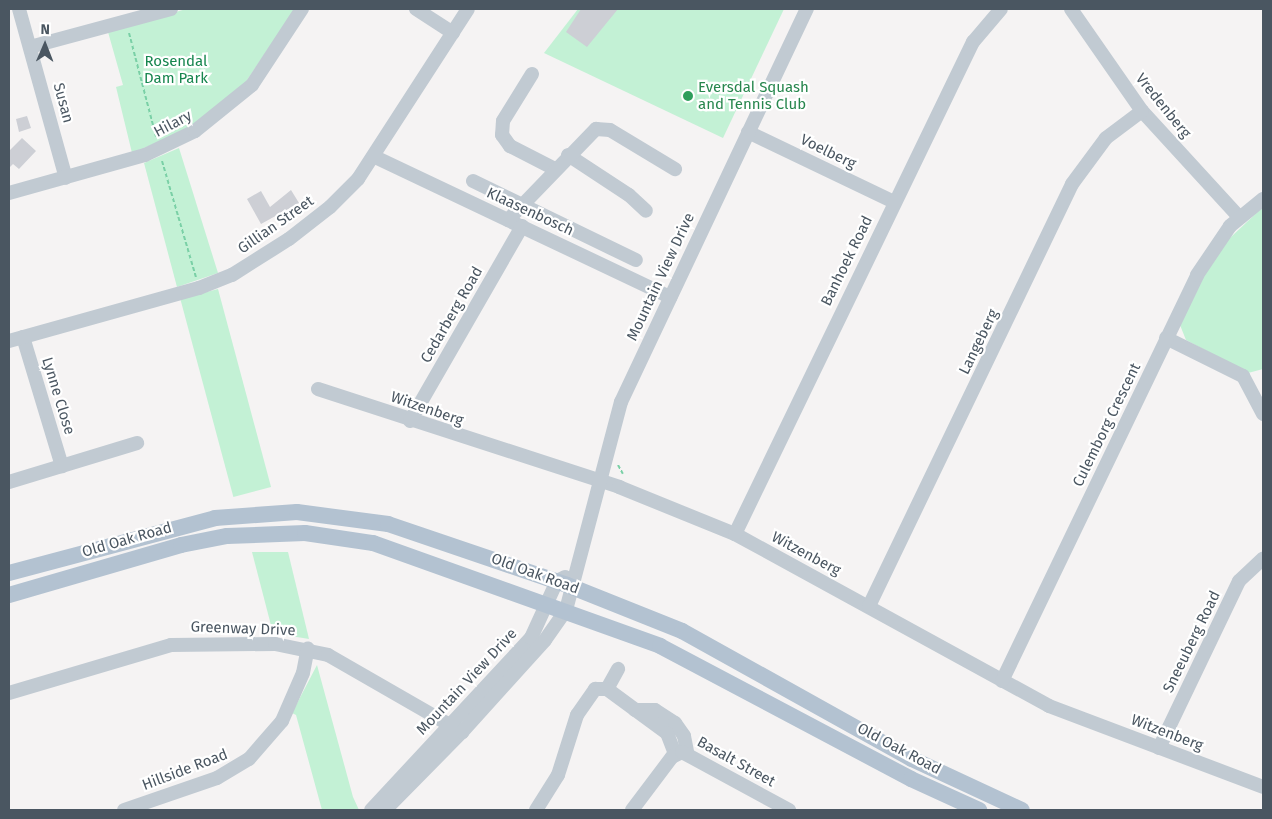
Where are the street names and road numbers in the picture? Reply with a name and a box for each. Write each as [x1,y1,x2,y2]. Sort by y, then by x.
street label: Vredenberg [1131,70,1195,142]
street label: Susan [49,81,77,125]
street label: Hilary [151,107,195,141]
street label: Voelberg [797,131,859,173]
street label: Klaasenbosch [484,184,576,240]
street label: Gillian Street [235,192,317,258]
street label: Mountain View Drive [623,210,699,344]
street label: Banhoek Road [817,213,877,309]
street label: Cedarberg Road [417,264,487,366]
street label: Langeberg [955,306,1003,378]
street label: Lynne Close [38,355,78,437]
street label: Culemborg Crescent [1069,360,1145,490]
street label: Witzenberg [388,388,466,430]
street label: Old Oak Road [80,519,174,561]
street label: Witzenberg [768,528,844,580]
street label: Old Oak Road [489,550,581,598]
street label: Sneeuberg Road [1160,588,1224,696]
street label: Greenway Drive [190,618,296,640]
street label: Mountain View Drive [413,625,521,739]
street label: Witzenberg [1128,711,1206,755]
street label: Old Oak Road [854,719,944,779]
street label: Basalt Street [694,733,778,791]
street label: Hillside Road [140,745,230,795]

